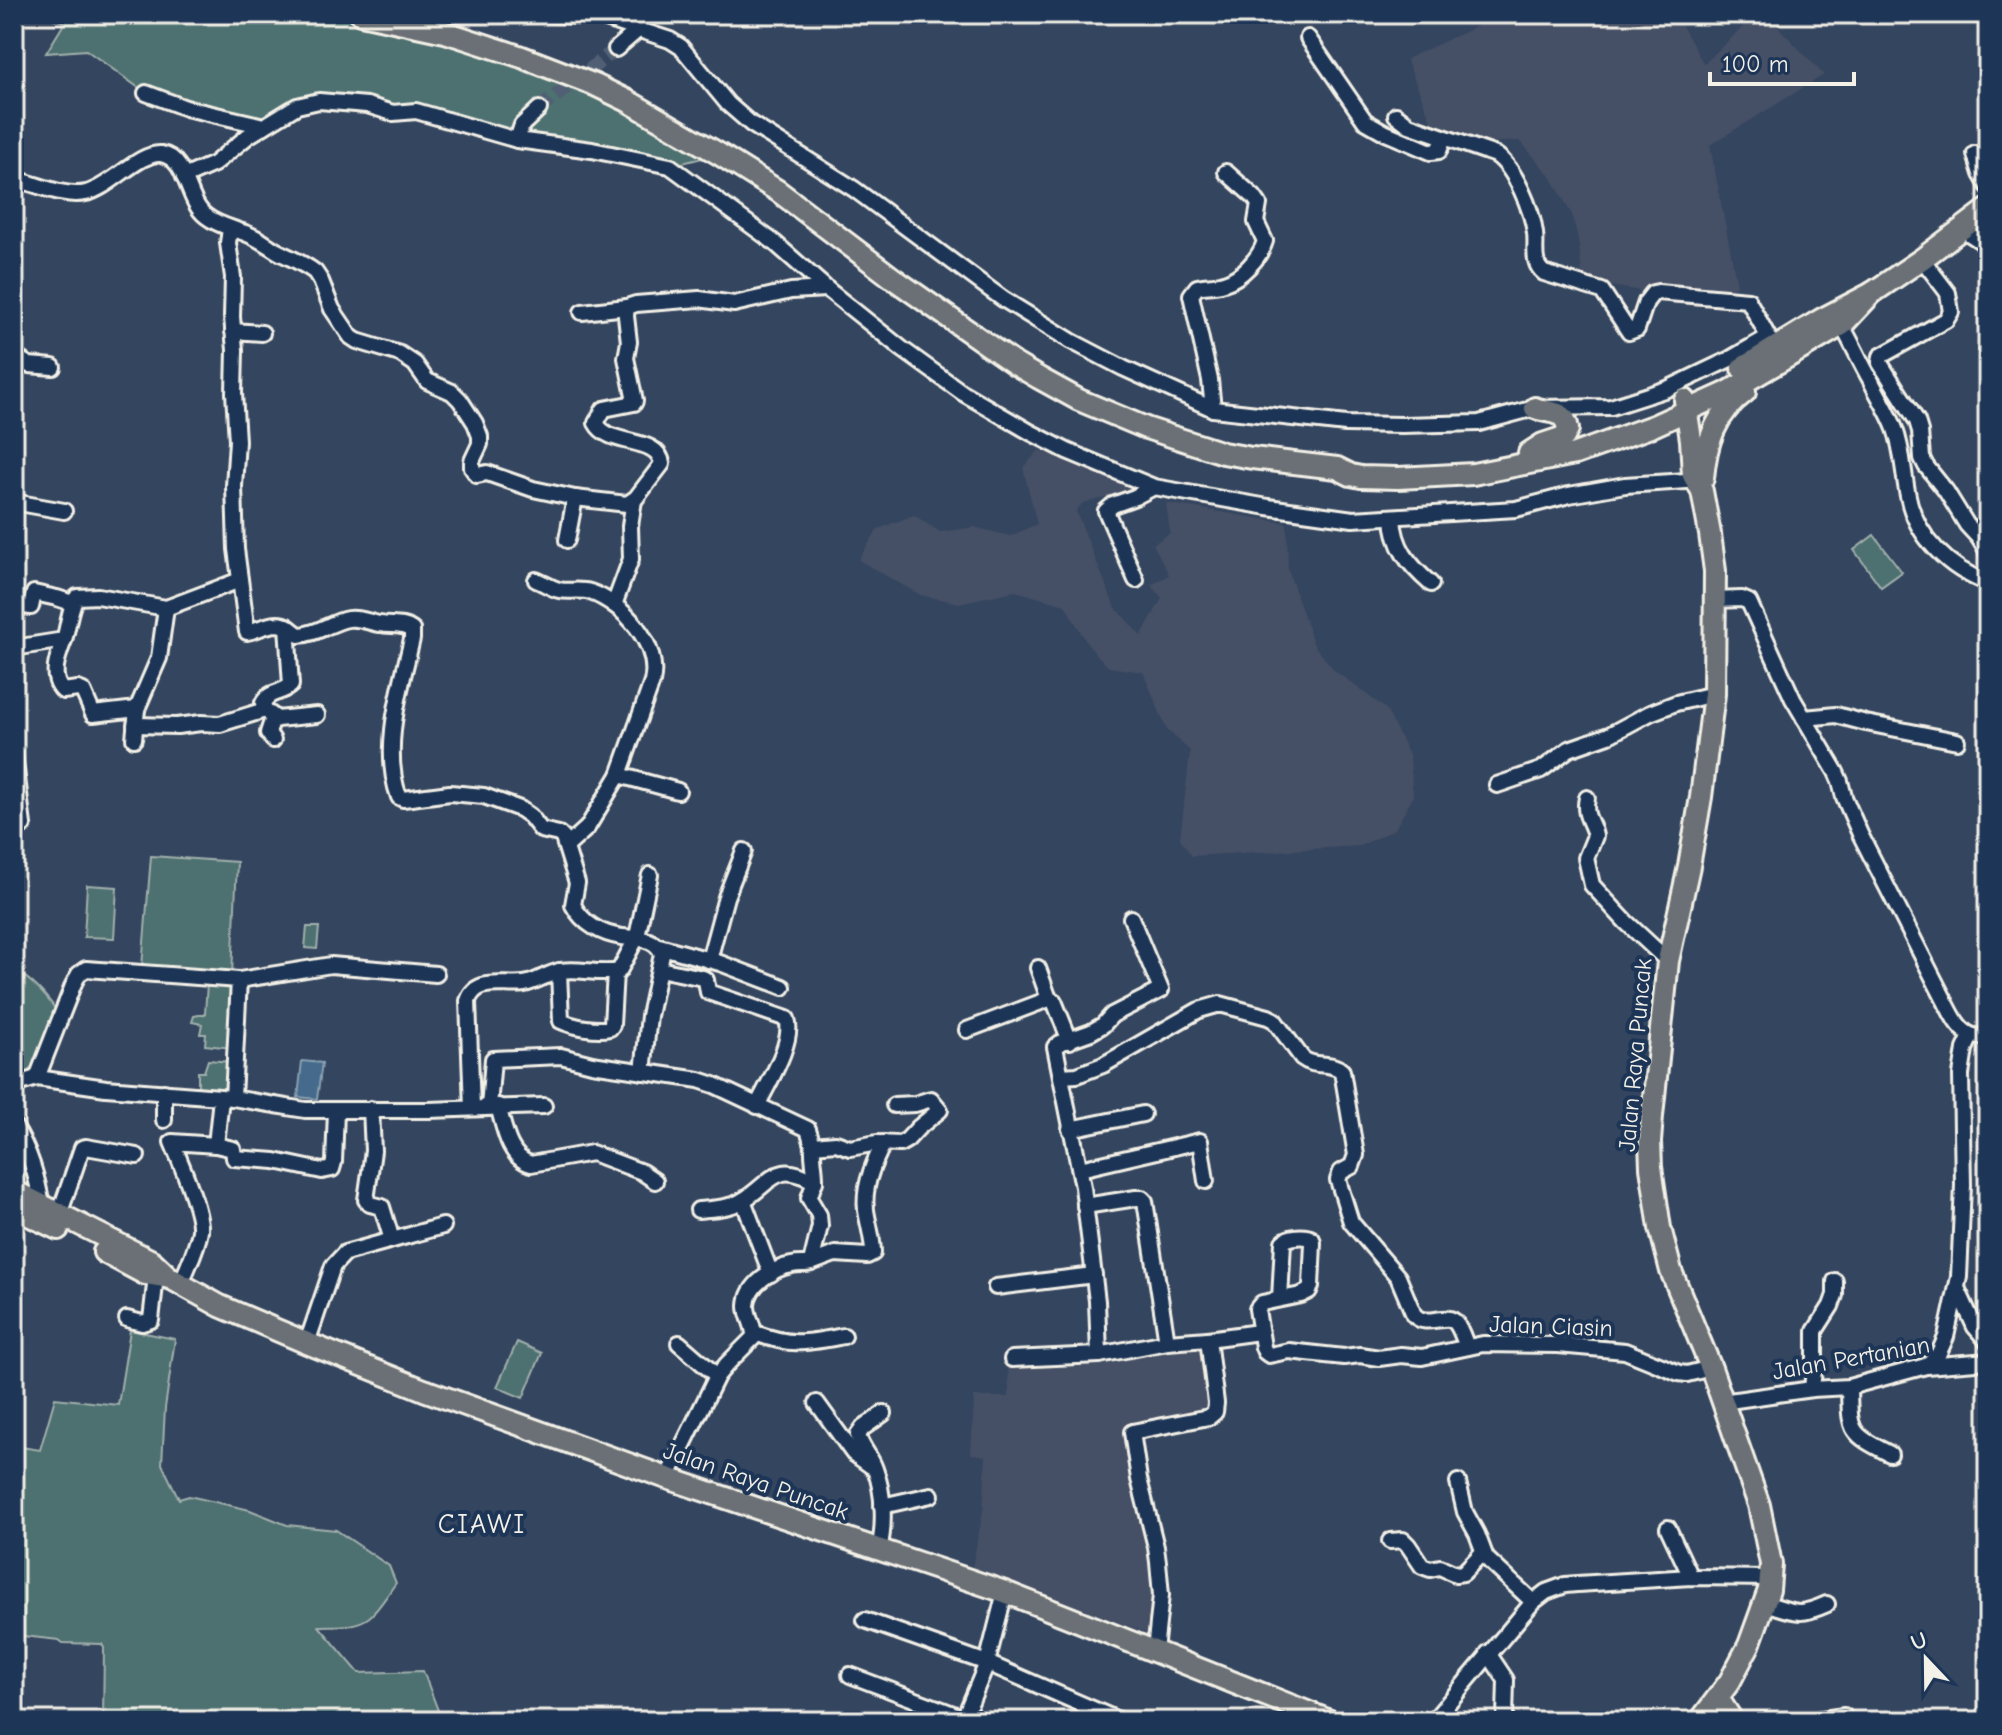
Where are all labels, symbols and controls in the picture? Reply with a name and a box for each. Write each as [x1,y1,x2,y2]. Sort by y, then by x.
scale bar [1710,36,1854,86]
text: 100 m [1722,50,1789,78]
street label: Jalan Raya Puncak [1613,957,1657,1153]
street label: Jalan Ciasin [1489,1310,1613,1342]
street label: Jalan Pertanian [1770,1330,1932,1386]
street label: Jalan Raya Puncak [660,1436,853,1526]
district label: CIAWI [438,1508,526,1540]
north arrow [1886,1619,1966,1699]
text: U [1907,1627,1931,1656]

